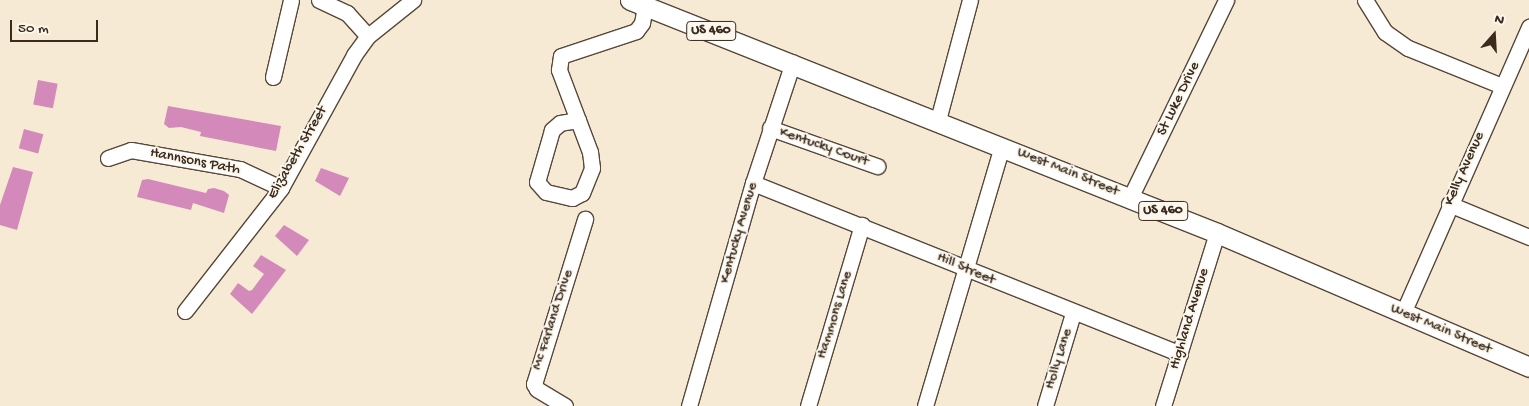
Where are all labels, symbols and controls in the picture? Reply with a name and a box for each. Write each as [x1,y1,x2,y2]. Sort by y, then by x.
scale bar [12,10,100,42]
north arrow [1469,10,1519,60]
text: N [1492,11,1506,30]
text: 50 m [18,20,49,38]
road number: US 460 [686,20,736,42]
street label: St Luke Drive [1153,59,1205,139]
street label: Elizabeth Street [264,103,332,203]
street label: Kentucky Court [777,123,871,171]
street label: Kelly Avenue [1441,129,1489,209]
street label: West Main Street [1014,143,1122,201]
street label: Hannsons Path [148,144,242,180]
street label: Kentucky Avenue [716,180,762,286]
road number: US 460 [1138,200,1188,222]
street label: Hill Street [934,249,998,289]
street label: Highland Avenue [1166,266,1214,372]
street label: Mc Farland Drive [528,268,578,372]
street label: Hammons Lane [813,269,857,361]
street label: West Main Street [1388,300,1494,358]
street label: Holly Lane [1041,326,1077,392]

